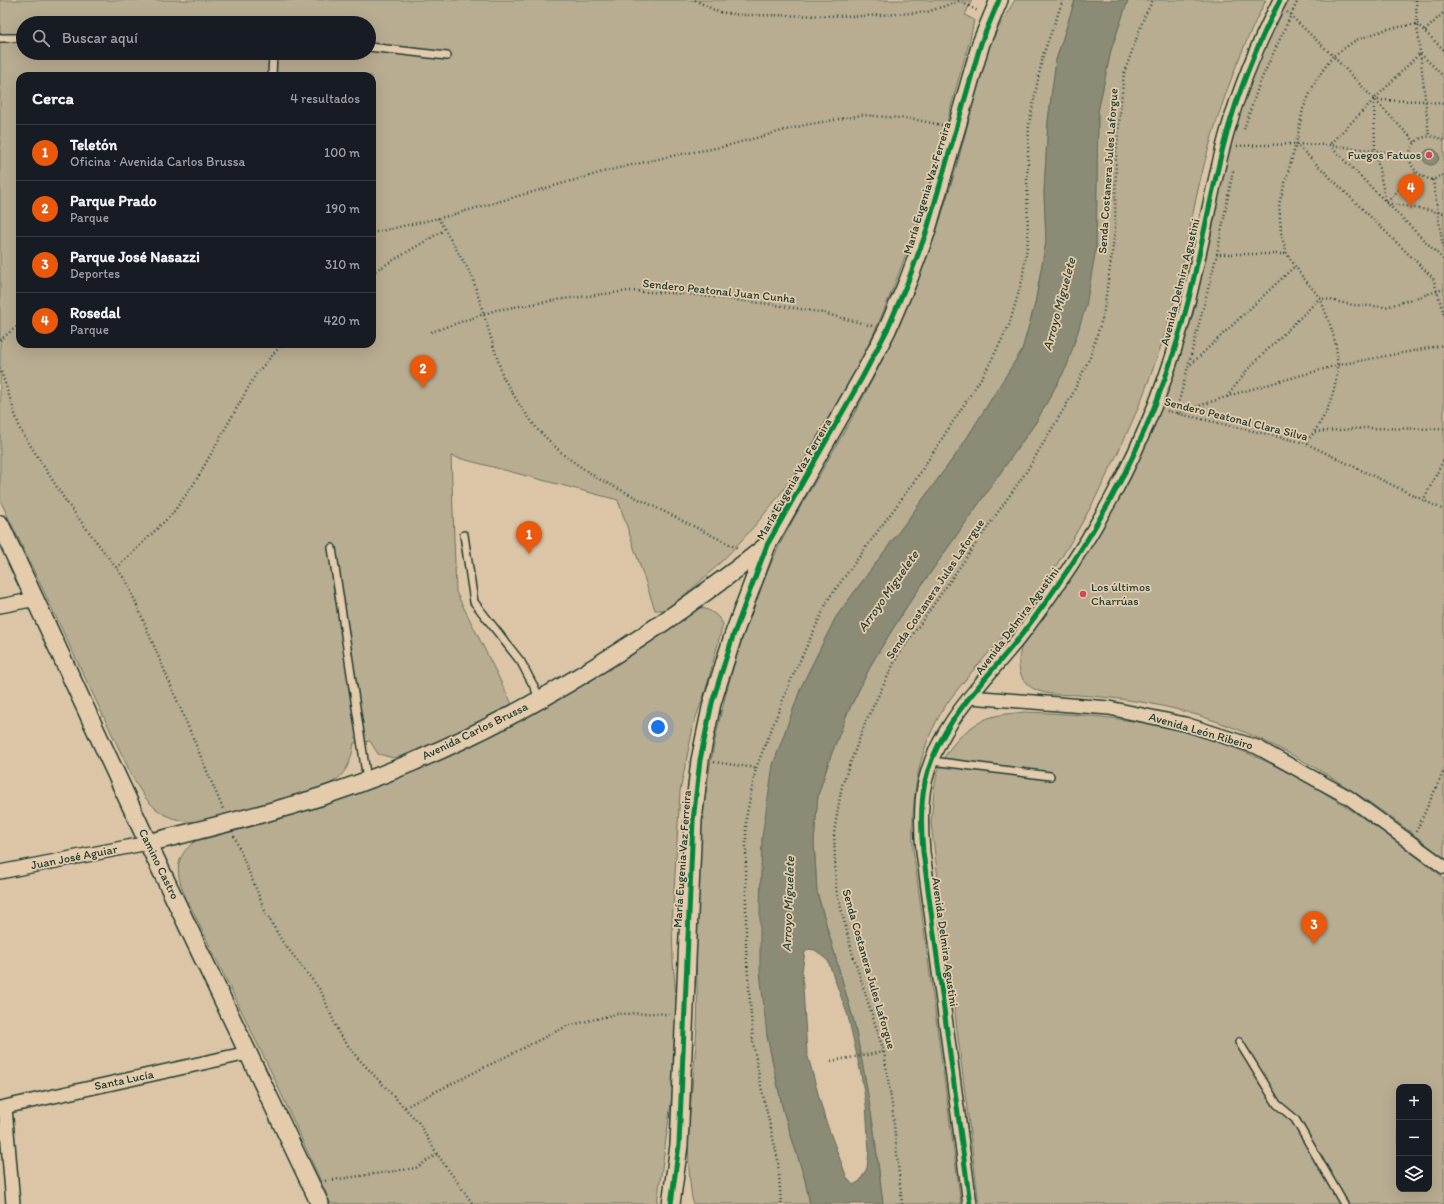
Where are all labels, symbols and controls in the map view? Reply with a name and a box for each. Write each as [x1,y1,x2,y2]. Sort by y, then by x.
search box [16,16,376,60]
icon: search [30,27,52,49]
text: Buscar aquí [62,29,138,47]
text: Cerca [32,88,74,108]
street label: Senda Costanera Jules Laforgue [1095,88,1121,254]
text: 4 resultados [290,91,360,106]
street label: María Eugenia Vaz Ferreira [900,120,954,256]
text: Teletón [70,136,117,154]
text: 1 [42,145,48,160]
text: 100 m [324,145,360,160]
place label: Fuegos Fatuos [1348,148,1421,162]
marker: Fuegos Fatuos [1424,150,1434,160]
text: Oficina · Avenida Carlos Brussa [70,154,245,169]
pin: 4 [1398,174,1424,207]
text: Parque Prado [70,192,157,210]
text: 2 [42,201,48,216]
text: 190 m [325,201,360,216]
text: Parque [70,210,109,225]
street label: Avenida Delmira Agustini [1157,217,1203,347]
text: Parque José Nasazzi [70,248,200,266]
water label: Arroyo Miguelete [1039,255,1079,352]
text: 3 [41,257,49,272]
text: 310 m [325,257,360,272]
text: Deportes [70,266,120,281]
street label: Sendero Peatonal Juan Cunha [642,276,796,306]
text: Rosedal [70,304,121,322]
text: 4 [41,313,49,328]
text: 420 m [323,313,360,328]
text: Parque [70,322,109,337]
pin: 2 [410,355,436,388]
street label: Sendero Peatonal Clara Silva [1163,394,1309,444]
street label: María Eugenia Vaz Ferreira [753,416,835,542]
street label: Senda Costanera Jules Laforgue [883,516,987,662]
pin: 1 [516,521,542,554]
water label: Arroyo Miguelete [855,547,922,634]
street label: Avenida Delmira Agustini [972,565,1062,677]
place label: Los últimos Charrúas [1091,580,1150,608]
marker: Los últimos Charrúas [1078,589,1088,599]
street label: Avenida Carlos Brussa [420,699,531,763]
street label: Avenida León Ribeiro [1147,709,1255,753]
your location [648,717,668,737]
street label: María Eugenia Vaz Ferreira [670,790,694,928]
street label: Camino Castro [136,826,182,902]
street label: Juan José Aguiar [30,842,119,872]
water label: Arroyo Miguelete [779,855,797,952]
street label: Avenida Delmira Agustini [929,876,961,1008]
street label: Senda Costanera Jules Laforgue [839,887,899,1051]
pin: 3 [1301,911,1327,944]
street label: Santa Lucía [93,1067,156,1093]
map controls [1396,1084,1432,1192]
button: + [1396,1084,1432,1120]
button: − [1396,1120,1432,1156]
button: layers [1396,1156,1432,1192]

